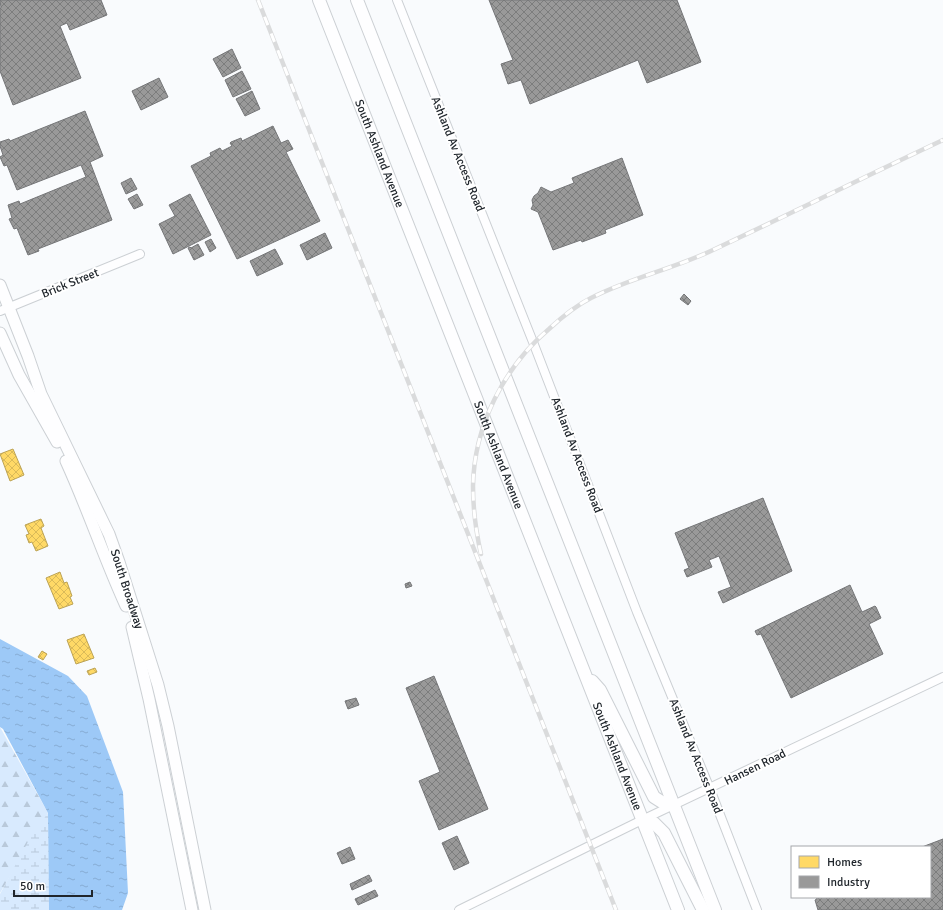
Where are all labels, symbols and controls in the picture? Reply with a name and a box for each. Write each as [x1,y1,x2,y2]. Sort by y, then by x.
street label: Ashland Av Access Road [428,94,487,214]
street label: South Ashland Avenue [351,98,407,210]
street label: Brick Street [39,265,101,302]
street label: Ashland Av Access Road [548,395,606,515]
street label: South Ashland Avenue [470,399,526,511]
street label: South Broadway [107,547,147,631]
street label: Ashland Av Access Road [666,696,725,816]
street label: South Ashland Avenue [589,700,645,813]
street label: Hansen Road [722,746,789,789]
legend [791,846,931,898]
text: Homes [827,855,862,870]
scale bar [14,872,92,898]
text: Industry [827,875,870,890]
text: 50 m [20,879,45,894]

